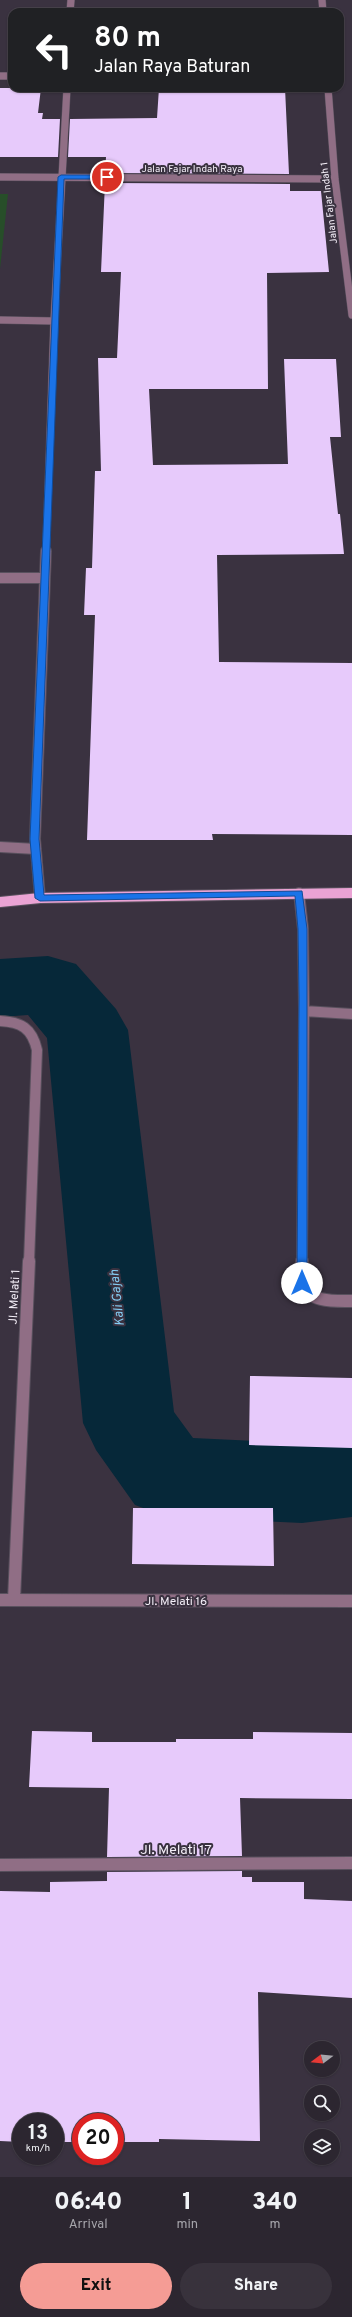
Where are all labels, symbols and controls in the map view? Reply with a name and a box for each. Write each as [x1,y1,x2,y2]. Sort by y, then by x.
text: 80 m [94,21,161,57]
icon: left [28,24,80,76]
text: Jalan Raya Baturan [94,56,250,79]
pin [90,160,124,194]
street label: Jalan Fajar Indah 1 [318,161,341,245]
street label: Jalan Fajar Indah Raya [142,163,242,176]
icon: arrive [96,166,118,188]
position arrow [281,1262,323,1304]
street label: Jl. Melati 1 [6,1269,24,1325]
water label: Kali Gajah [107,1269,129,1327]
street label: Jl. Melati 16 [145,1594,207,1610]
street label: Jl. Melati 17 [140,1842,212,1859]
north arrow [304,2041,340,2077]
map controls [304,2041,340,2165]
button: search [304,2085,340,2121]
speed limit sign: 20 [72,2113,124,2165]
text: 13 [28,2121,48,2147]
button: layers [304,2129,340,2165]
text: km/h [26,2142,50,2155]
text: 06:40 [54,2188,122,2218]
text: 1 [182,2188,192,2218]
text: 340 [252,2188,298,2218]
text: Arrival [69,2217,108,2233]
text: min [176,2217,198,2233]
text: m [270,2217,281,2233]
button: Exit [20,2263,172,2309]
button: Share [180,2263,332,2309]

